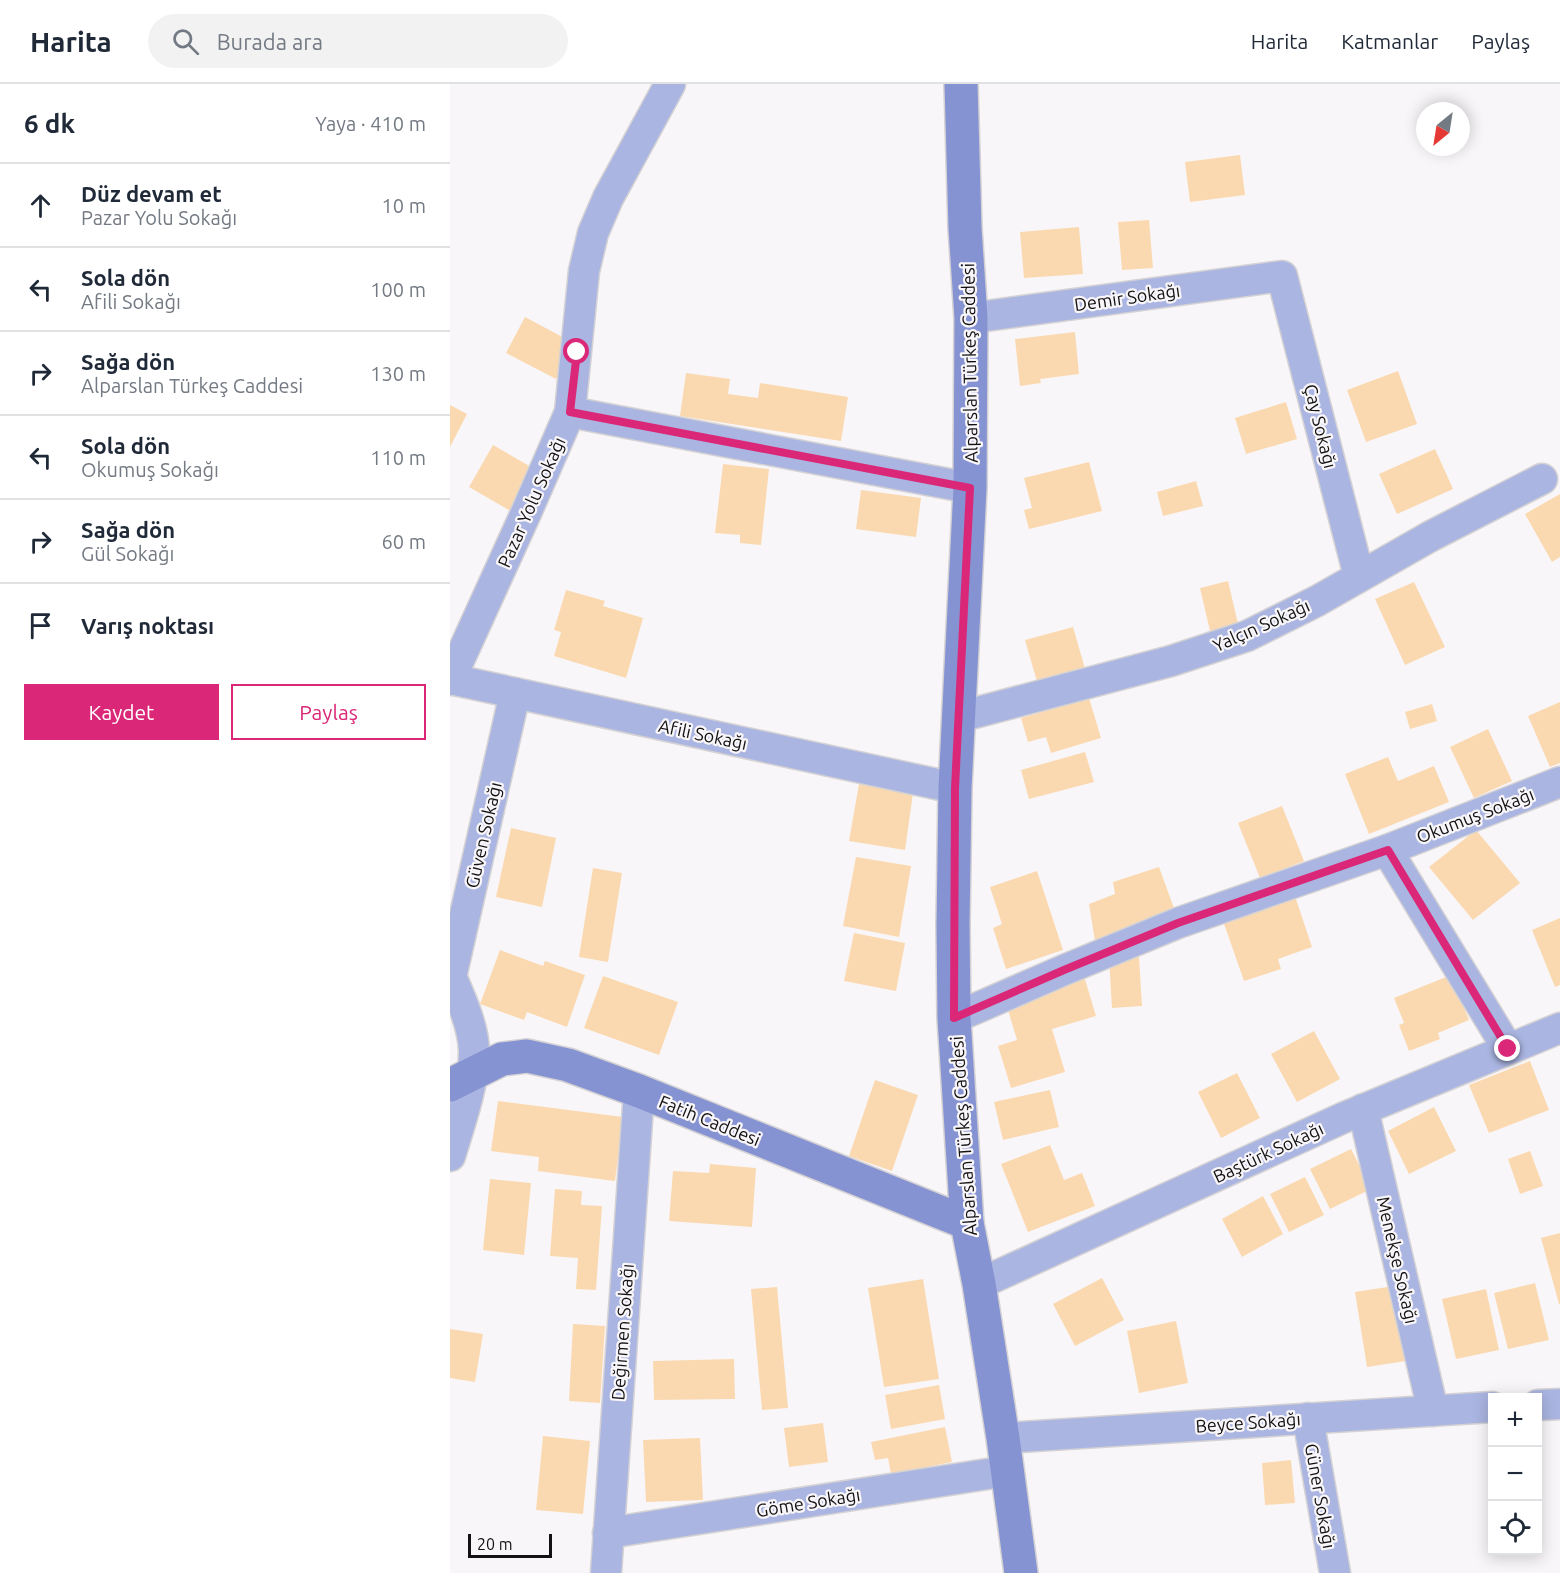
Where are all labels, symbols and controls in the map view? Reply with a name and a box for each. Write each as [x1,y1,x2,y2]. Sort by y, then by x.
search box [148,14,568,68]
icon: search [169,25,202,58]
text: Harita [30,26,112,57]
text: Burada ara [217,29,323,54]
text: Harita [1251,29,1308,53]
text: Katmanlar [1341,29,1438,53]
text: Paylaş [1471,29,1530,53]
north arrow [1416,102,1470,156]
text: 6 dk [24,109,75,138]
text: Yaya · 410 m [315,112,426,135]
text: Düz devam et [81,181,222,206]
icon: ahead [24,189,57,222]
text: 10 m [382,194,426,217]
text: Pazar Yolu Sokağı [81,206,237,229]
street label: Alparslan Türkeş Caddesi [957,263,981,463]
text: Sola dön [81,265,170,290]
icon: left [24,273,57,306]
text: 100 m [370,278,426,301]
street label: Demir Sokağı [1073,280,1181,314]
text: Afili Sokağı [81,290,181,313]
route start [563,338,589,364]
text: Sağa dön [81,349,175,374]
icon: right [24,357,57,390]
text: 130 m [370,362,426,385]
text: Alparslan Türkeş Caddesi [81,374,303,397]
street label: Çay Sokağı [1301,382,1341,470]
text: Sola dön [81,433,170,458]
street label: Pazar Yolu Sokağı [493,434,569,570]
icon: left [24,441,57,474]
text: 110 m [370,446,426,469]
text: Okumuş Sokağı [81,458,219,481]
text: Sağa dön [81,517,175,542]
icon: right [24,525,57,558]
text: 60 m [382,530,426,553]
text: Gül Sokağı [81,542,174,565]
street label: Yalçın Sokağı [1209,595,1313,655]
icon: arrive [24,609,57,642]
text: Varış noktası [81,613,214,638]
button: Kaydet [24,684,219,740]
button: Paylaş [231,684,426,740]
street label: Afili Sokağı [657,715,749,753]
street label: Güven Sokağı [461,780,505,890]
street label: Okumuş Sokağı [1413,783,1537,847]
route end [1494,1035,1520,1061]
street label: Alparslan Türkeş Caddesi [946,1036,980,1236]
street label: Fatih Caddesi [656,1091,764,1149]
street label: Baştürk Sokağı [1210,1118,1326,1186]
street label: Menekşe Sokağı [1374,1195,1422,1325]
street label: Değirmen Sokağı [607,1263,637,1401]
map controls [1488,1393,1542,1555]
button: + [1488,1393,1542,1447]
street label: Beyce Sokağı [1195,1408,1301,1436]
street label: Güner Sokağı [1302,1442,1340,1550]
button: − [1488,1447,1542,1501]
street label: Göme Sokağı [755,1484,861,1520]
button: locate [1488,1501,1542,1555]
scale bar [468,1531,552,1558]
text: 20 m [477,1535,513,1553]

